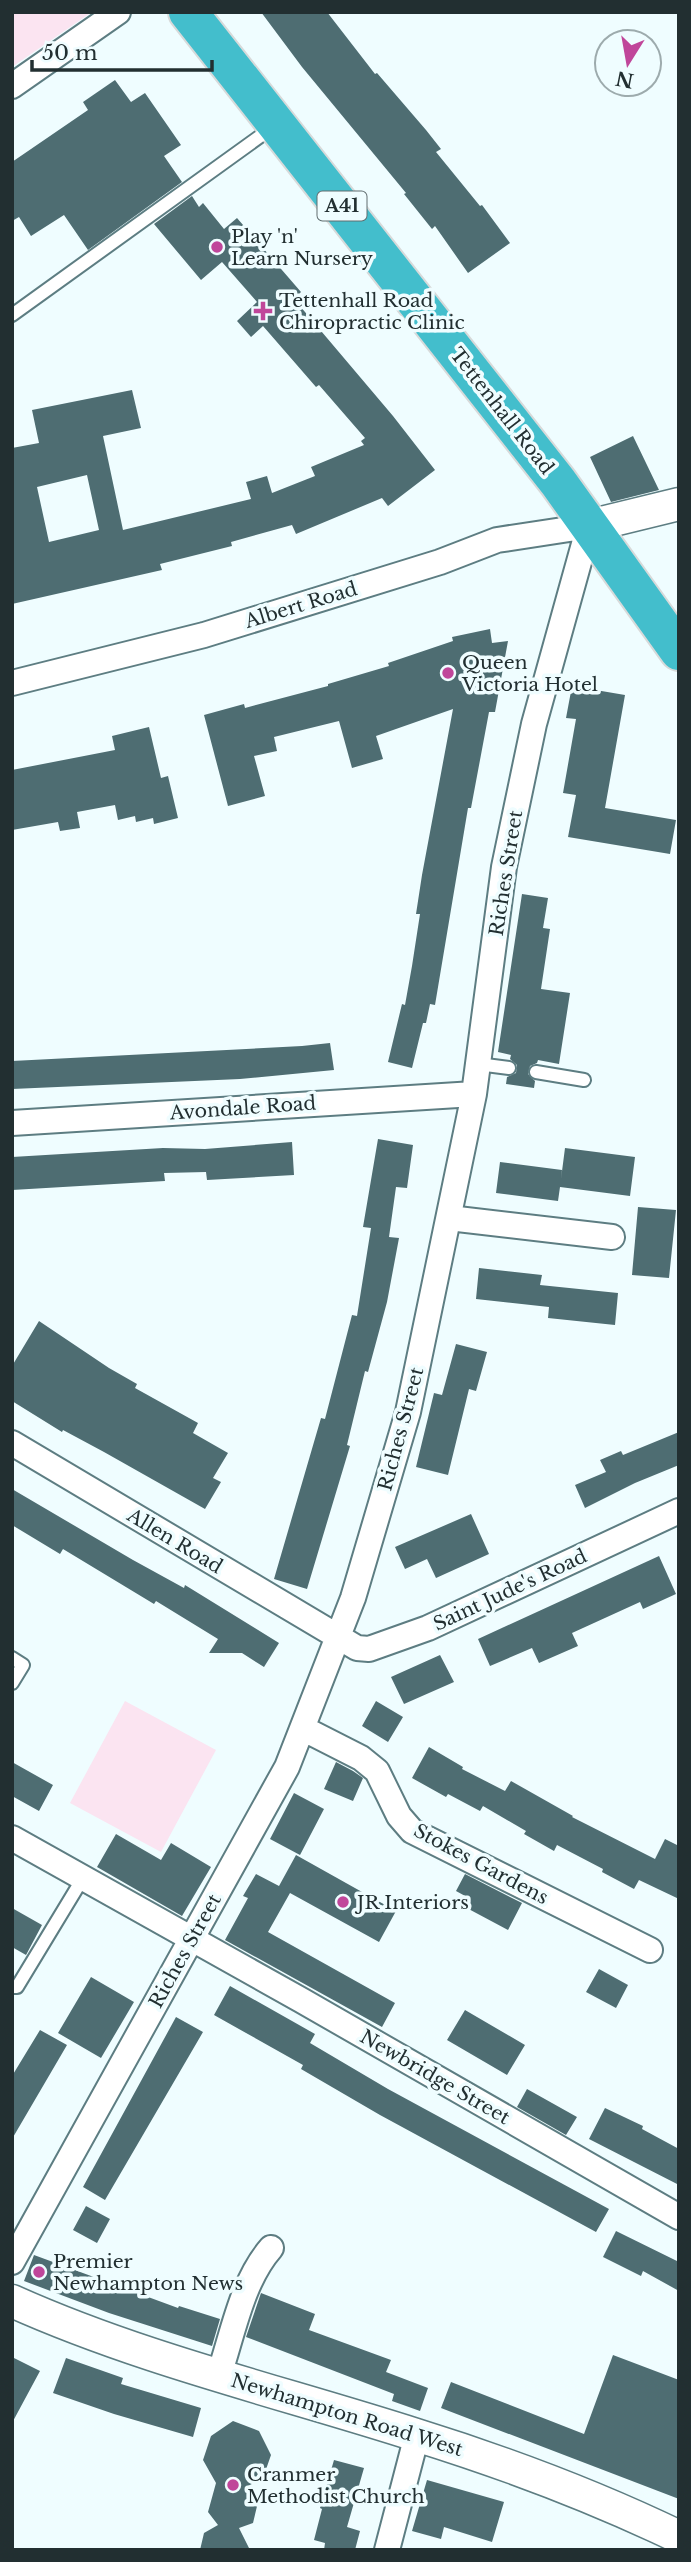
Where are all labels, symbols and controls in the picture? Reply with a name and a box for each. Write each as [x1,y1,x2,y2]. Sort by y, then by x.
scale bar [32,28,212,72]
north arrow [593,28,663,98]
text: 50 m [42,40,98,66]
text: N [614,66,636,92]
road number: A41 [318,191,366,220]
place label: Play 'n' Learn Nursery [231,225,373,270]
marker: Play 'n' Learn Nursery [209,239,225,255]
place label: Tettenhall Road Chiropractic Clinic [279,289,465,334]
marker: Tettenhall Road Chiropractic Clinic [253,301,273,321]
street label: Tettenhall Road [445,343,559,479]
street label: Albert Road [241,577,360,633]
place label: Queen Victoria Hotel [461,651,598,696]
marker: Queen Victoria Hotel [440,665,456,681]
street label: Riches Street [485,808,527,937]
street label: Avondale Road [168,1091,317,1125]
street label: Riches Street [373,1364,429,1493]
street label: Allen Road [122,1503,227,1579]
street label: Saint Jude's Road [430,1544,591,1636]
street label: Stokes Gardens [410,1819,552,1909]
street label: Riches Street [144,1889,226,2012]
place label: JR Interiors [354,1891,469,1914]
marker: JR Interiors [335,1894,351,1910]
street label: Newbridge Street [356,2025,515,2130]
place label: Premier Newhampton News [53,2250,243,2295]
marker: Premier Newhampton News [31,2264,47,2280]
street label: Newhampton Road West [228,2369,466,2461]
place label: Cranmer Methodist Church [247,2463,425,2508]
marker: Cranmer Methodist Church [225,2477,241,2493]

